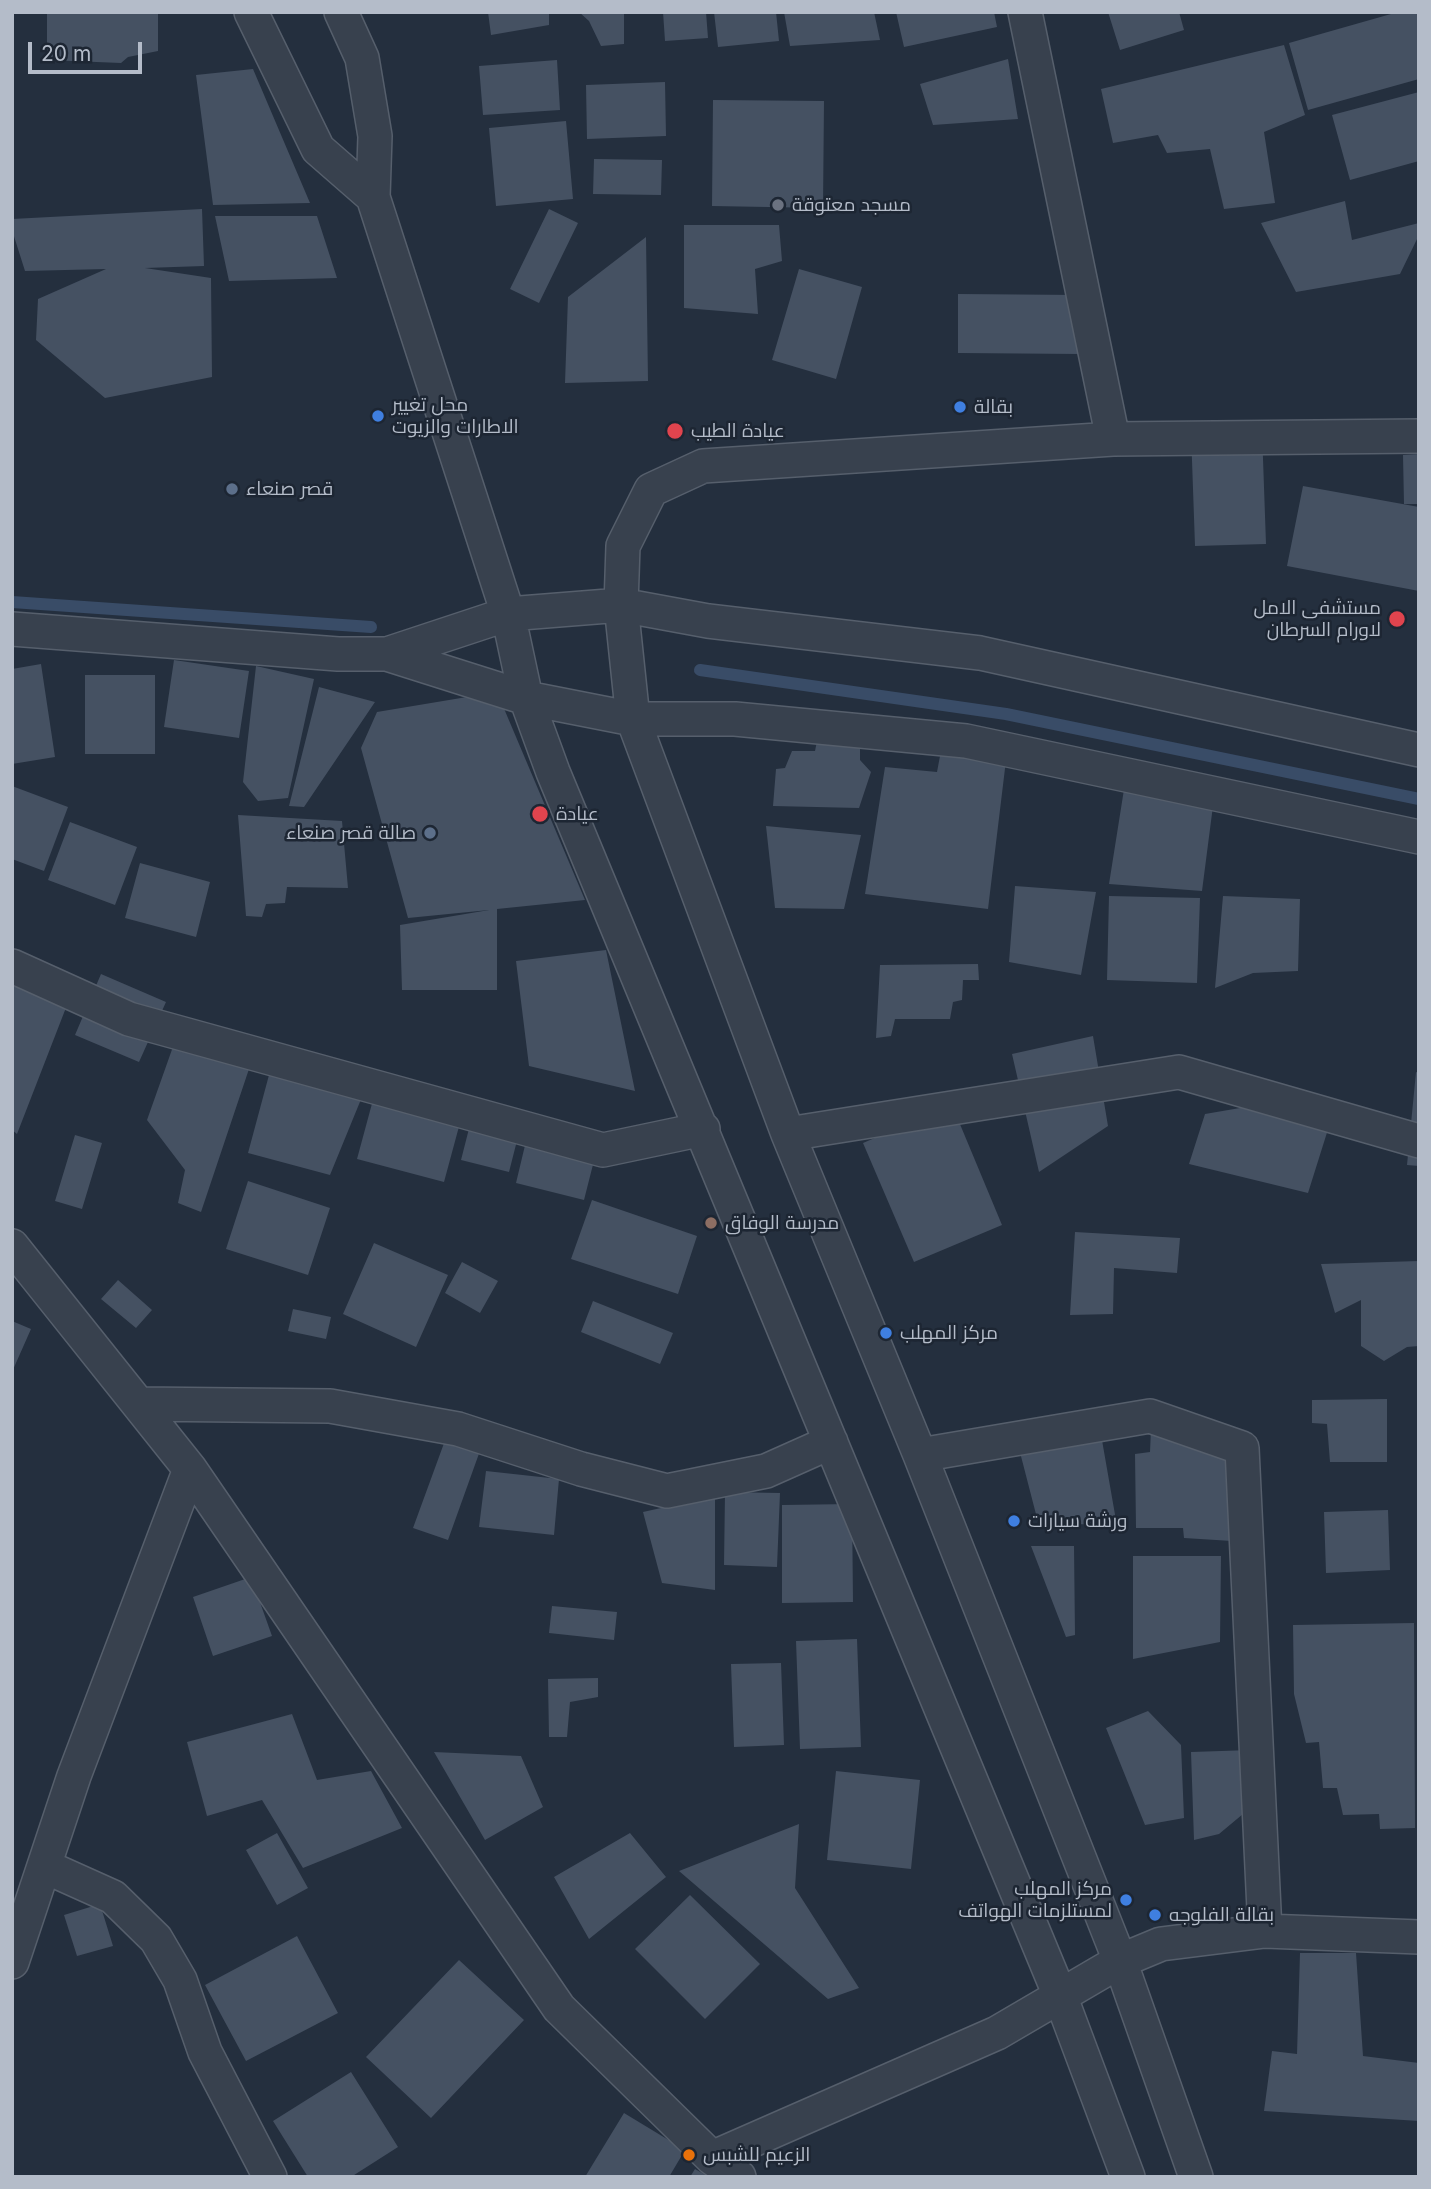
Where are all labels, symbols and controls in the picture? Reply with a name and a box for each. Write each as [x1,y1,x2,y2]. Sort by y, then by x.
scale bar [32,28,145,72]
text: 20 m [41,41,91,66]
place label: مسجد معتوقة [792,194,911,216]
marker: مسجد معتوقة [770,197,786,213]
place label: محل تغيير الاطارات والزيوت [392,394,519,438]
place label: بقالة [974,396,1013,418]
marker: بقالة [952,399,968,415]
marker: محل تغيير الاطارات والزيوت [370,408,386,424]
place label: عيادة الطيب [691,420,785,442]
marker: عيادة الطيب [665,421,685,441]
place label: قصر صنعاء [246,478,333,500]
marker: قصر صنعاء [224,481,240,497]
place label: مستشفى الامل لاورام السرطان [1253,597,1381,641]
marker: مستشفى الامل لاورام السرطان [1387,609,1407,629]
place label: عيادة [556,803,599,825]
marker: عيادة [530,804,550,824]
place label: صالة قصر صنعاء [286,822,416,844]
marker: صالة قصر صنعاء [422,825,438,841]
place label: مدرسة الوفاق [725,1212,839,1234]
marker: مدرسة الوفاق [703,1215,719,1231]
place label: مركز المهلب [900,1322,998,1344]
marker: مركز المهلب [878,1325,894,1341]
place label: ورشة سيارات [1028,1510,1127,1532]
marker: ورشة سيارات [1006,1513,1022,1529]
place label: مركز المهلب لمستلزمات الهواتف [958,1878,1112,1922]
marker: مركز المهلب لمستلزمات الهواتف [1118,1892,1134,1908]
place label: بقالة الفلوجه [1169,1904,1274,1926]
marker: بقالة الفلوجه [1147,1907,1163,1923]
place label: الزعيم للشبس [703,2144,810,2166]
marker: الزعيم للشبس [681,2147,697,2163]

